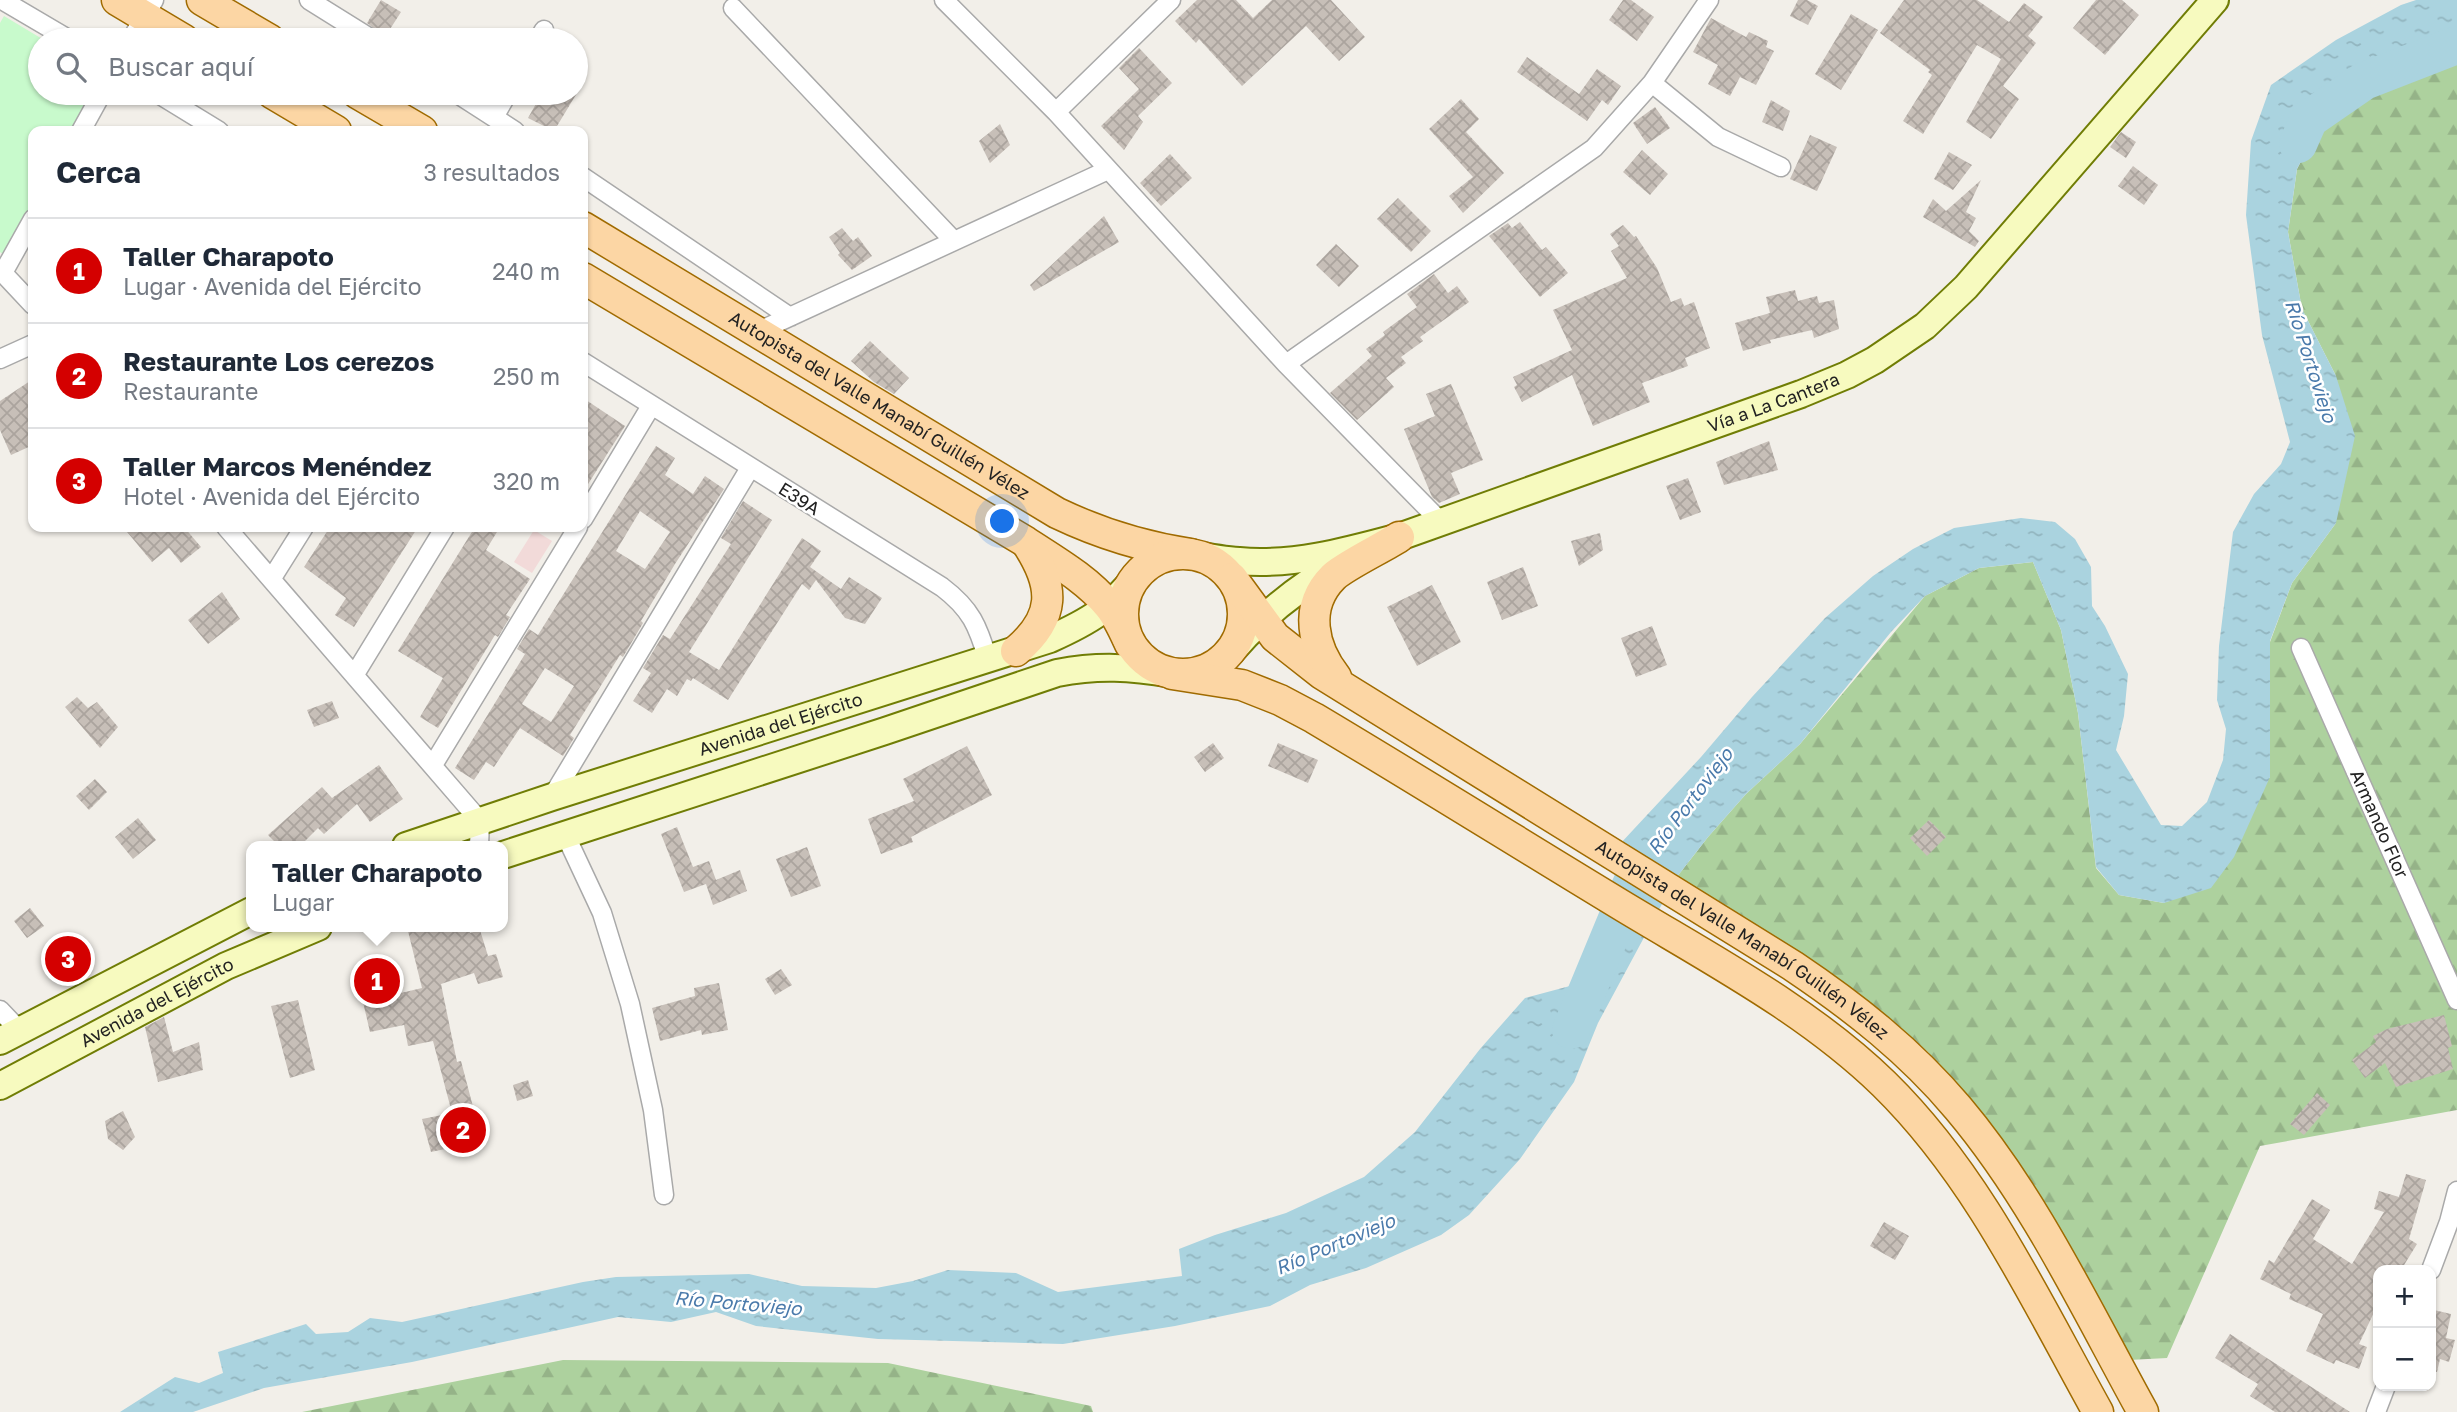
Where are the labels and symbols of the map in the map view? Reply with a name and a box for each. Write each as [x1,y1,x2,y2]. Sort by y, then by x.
water label: Río Portoviejo [2281,297,2343,427]
street label: Autopista del Valle Manabí Guillén Vélez [726,306,1034,504]
street label: Vía a La Cantera [1704,367,1843,436]
street label: E39A [775,477,824,519]
your location [985,504,1019,538]
street label: Avenida del Ejército [696,687,865,760]
water label: Río Portoviejo [1642,742,1738,859]
street label: Armando Flor [2346,766,2414,881]
street label: Autopista del Valle Manabí Guillén Vélez [1592,834,1894,1044]
pin: 3 [45,933,91,985]
street label: Avenida del Ejército [76,952,237,1051]
pin: 1 [354,955,400,1007]
pin: 2 [440,1104,486,1156]
water label: Río Portoviejo [1272,1207,1399,1279]
water label: Río Portoviejo [674,1285,804,1320]

